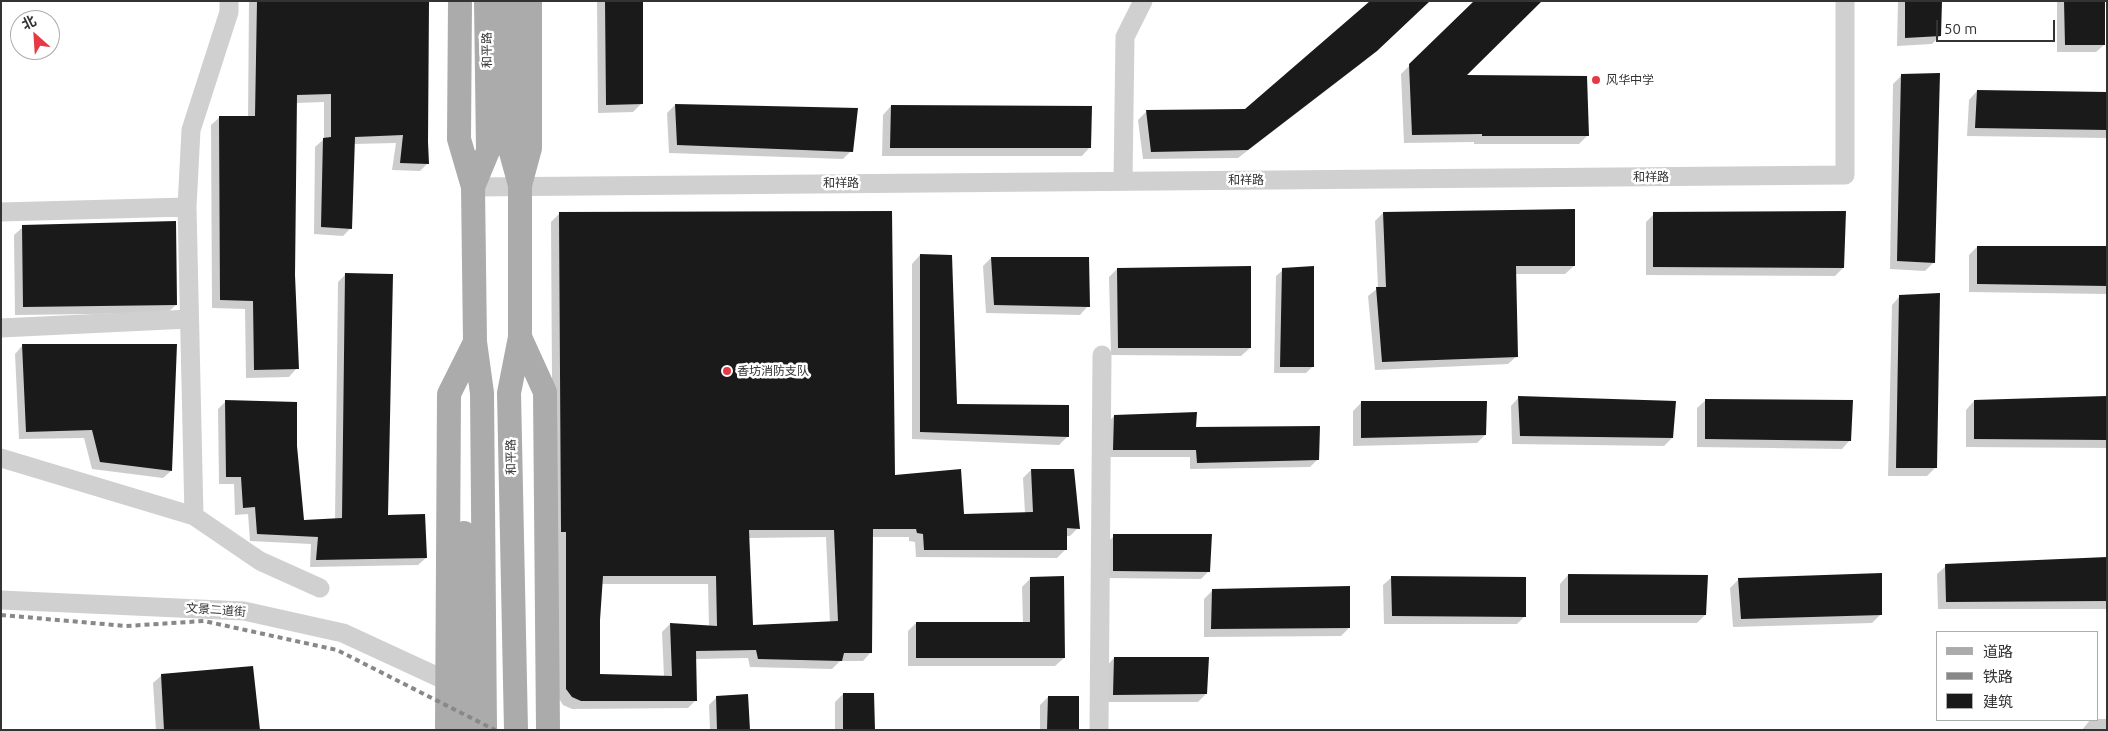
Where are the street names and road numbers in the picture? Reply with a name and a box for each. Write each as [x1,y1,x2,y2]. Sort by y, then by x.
street label: 和平路 [479,32,495,68]
street label: 和祥路 [1633,170,1669,184]
street label: 和祥路 [1228,173,1264,187]
street label: 和祥路 [823,176,859,190]
street label: 和平路 [503,439,519,475]
street label: 文景二道街 [186,601,246,619]

